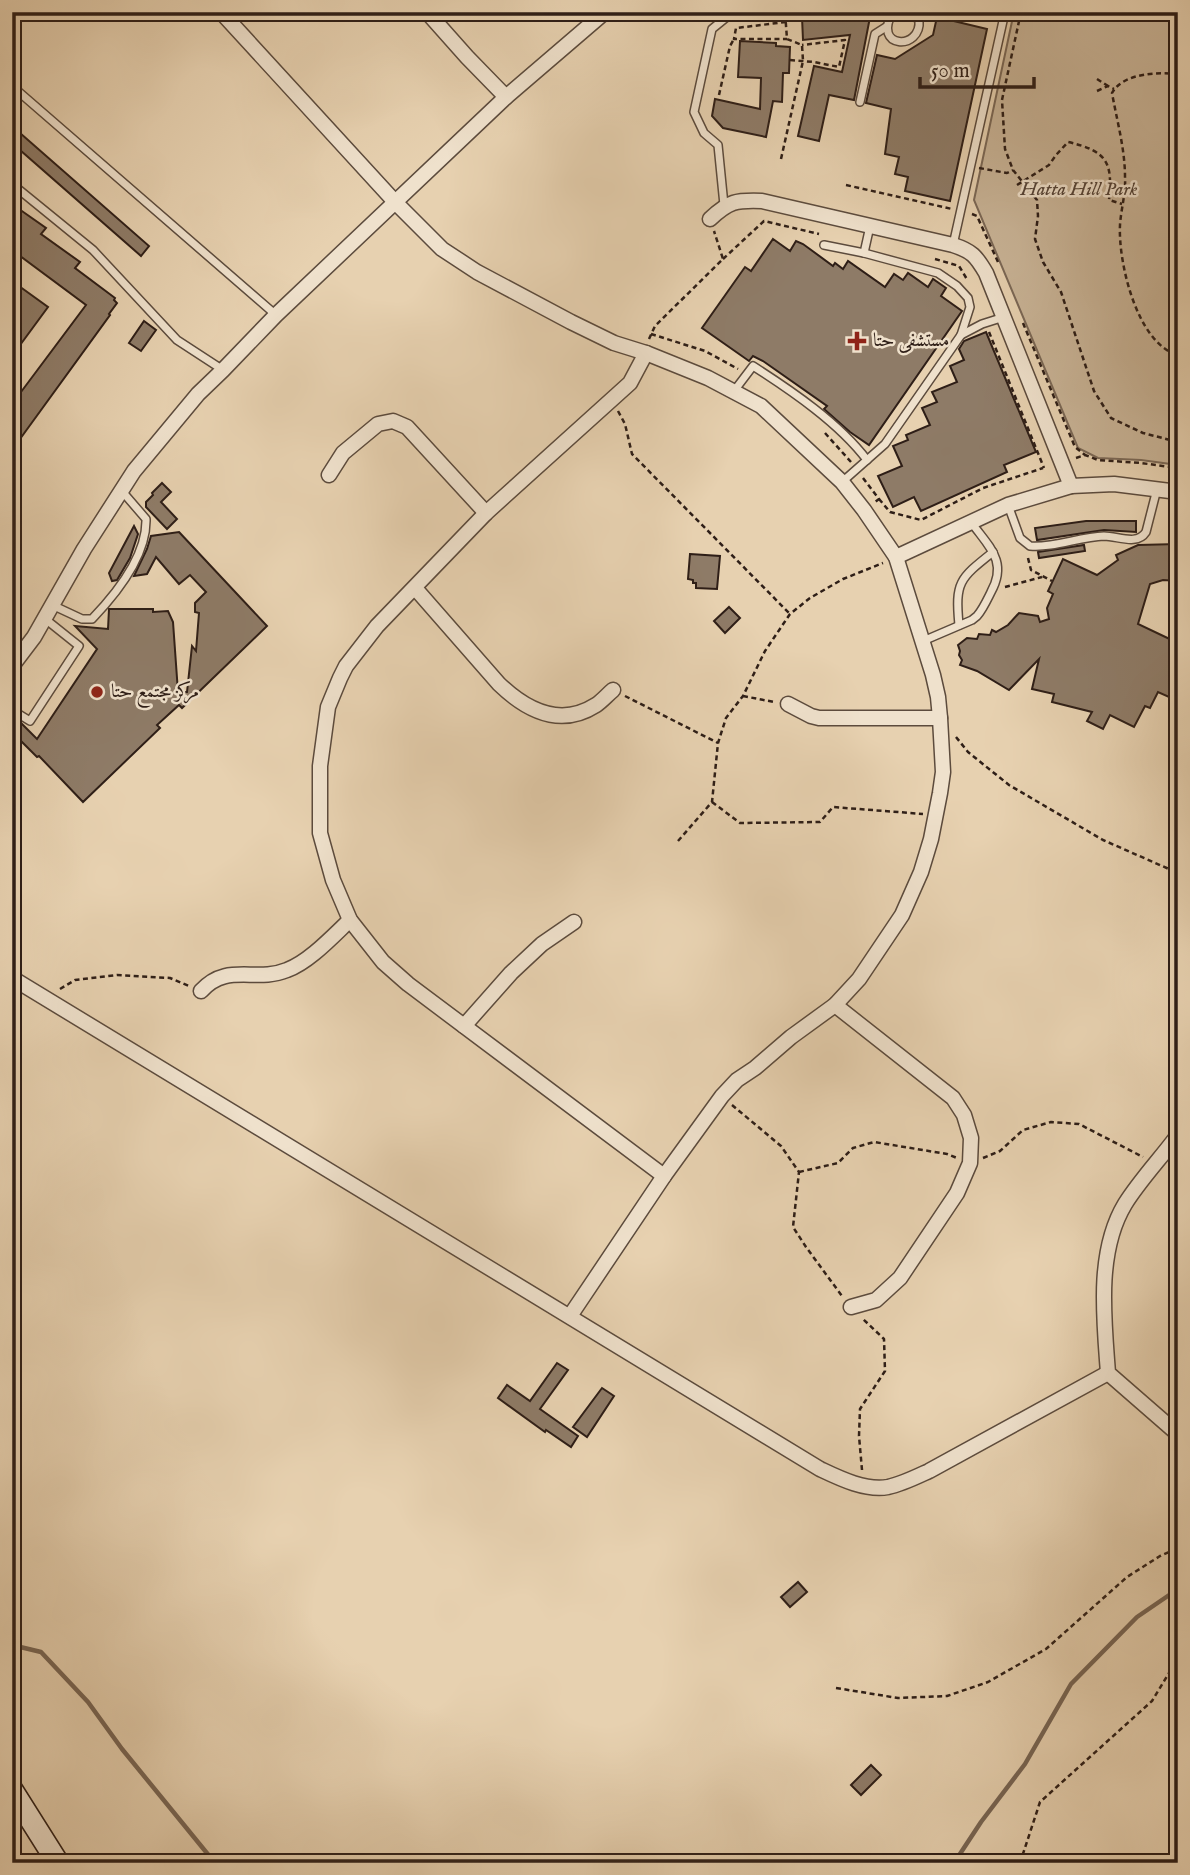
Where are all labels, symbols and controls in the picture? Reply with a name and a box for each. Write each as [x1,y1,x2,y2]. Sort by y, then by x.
scale bar [920,46,1034,90]
text: 50 m [931,58,970,85]
park label: Hatta Hill Park [1020,178,1138,202]
place label: مستشفى حتا [873,329,949,353]
marker: مستشفى حتا [847,331,867,351]
place label: مركز مجتمع حتا [111,680,199,708]
marker: مركز مجتمع حتا [89,684,105,700]

